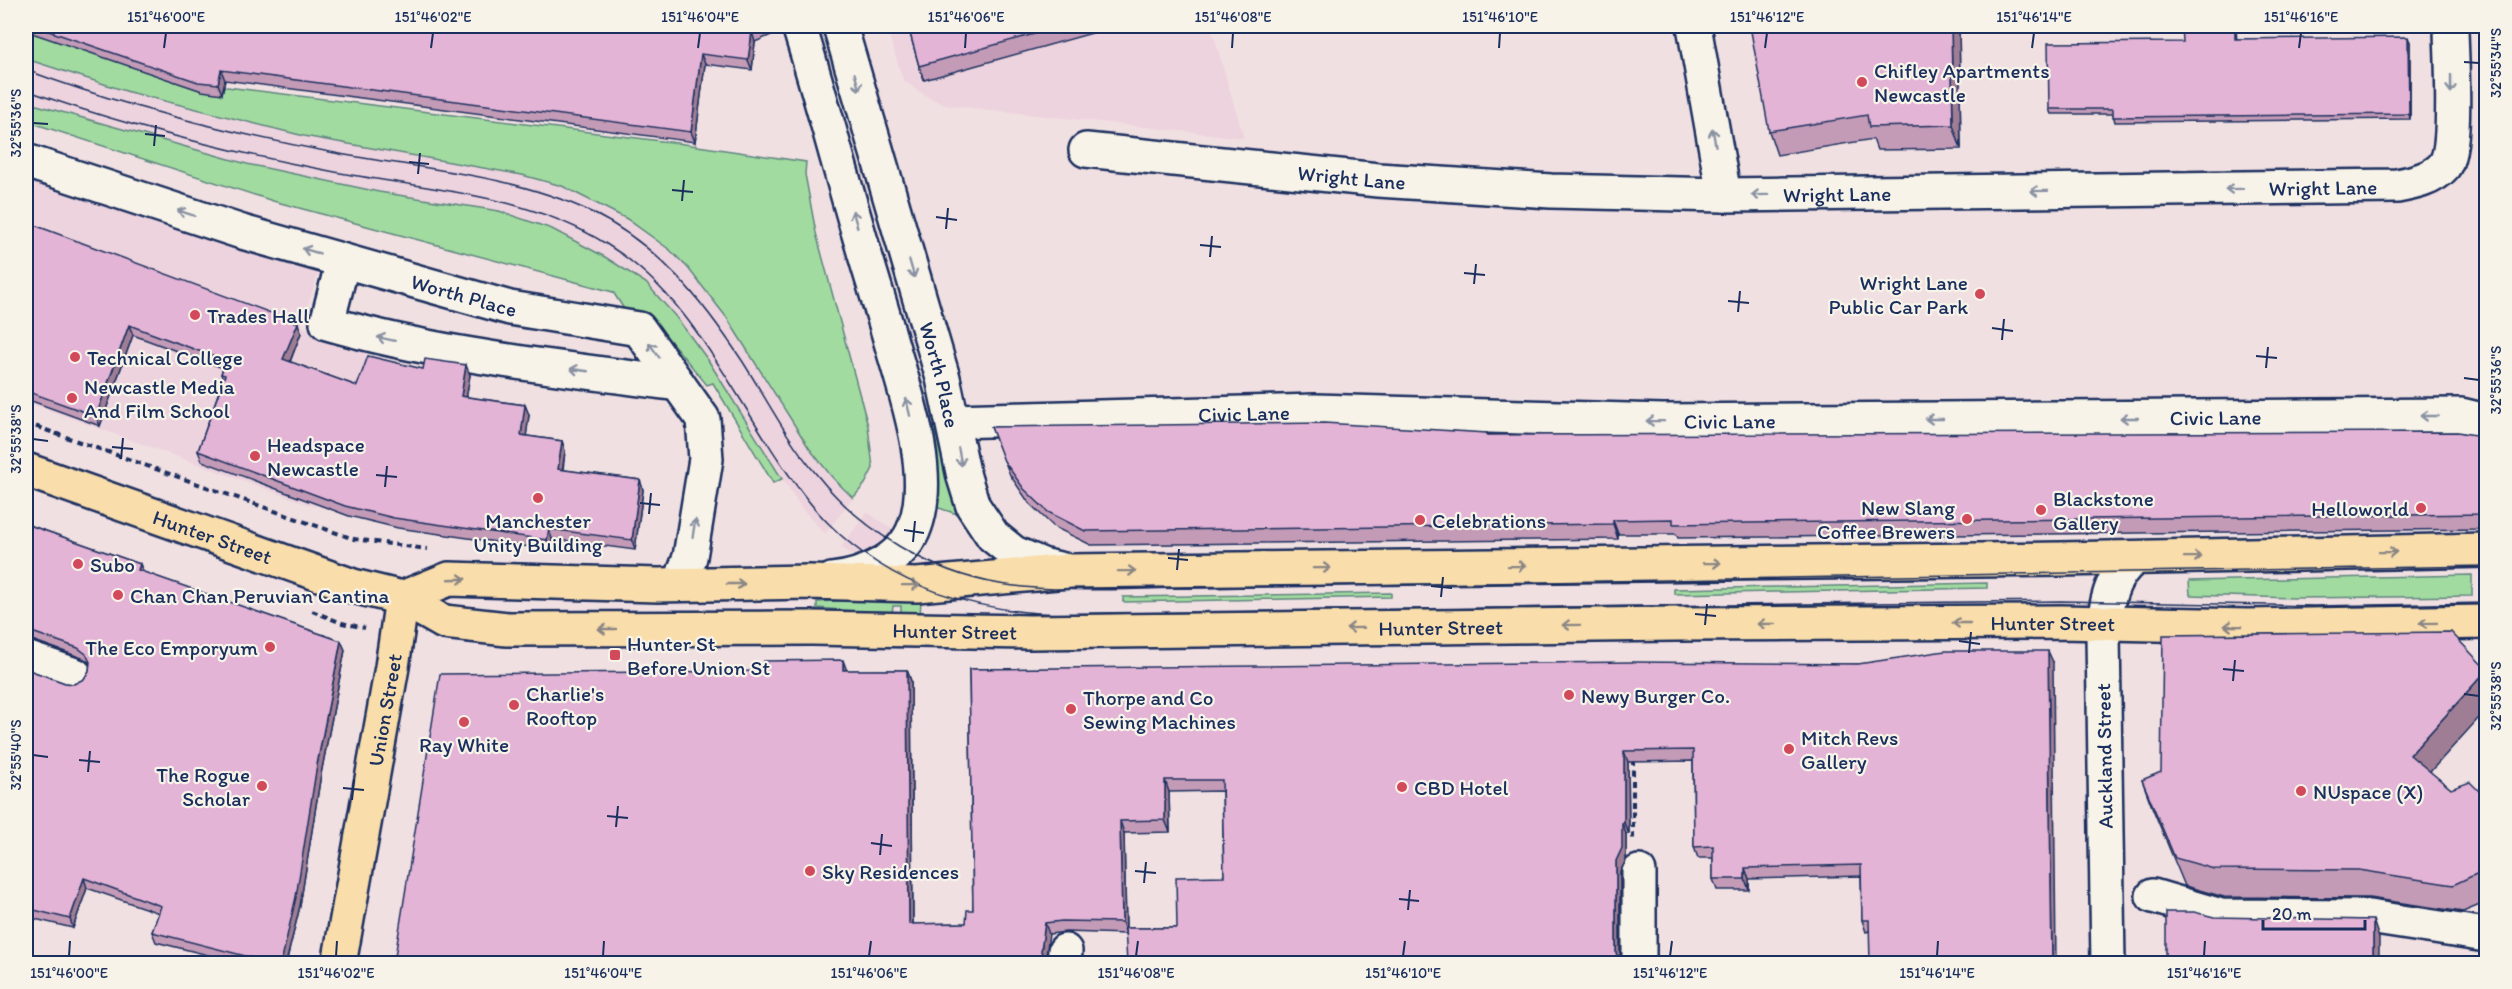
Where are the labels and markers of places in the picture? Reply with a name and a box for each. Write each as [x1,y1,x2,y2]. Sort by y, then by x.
place label: Chifley Apartments Newcastle [1874,58,2050,107]
marker: Chifley Apartments Newcastle [1855,75,1869,89]
place label: Wright Lane Public Car Park [1828,270,1968,319]
marker: Wright Lane Public Car Park [1973,287,1987,301]
place label: Trades Hall [207,303,309,328]
marker: Trades Hall [188,308,202,322]
place label: Technical College [87,345,243,370]
marker: Technical College [68,350,82,364]
place label: Newcastle Media And Film School [84,374,235,423]
marker: Newcastle Media And Film School [65,391,79,405]
place label: Headspace Newcastle [267,432,365,481]
marker: Headspace Newcastle [248,449,262,463]
place label: Blackstone Gallery [2053,486,2154,535]
marker: Manchester Unity Building [531,491,545,505]
place label: New Slang Coffee Brewers [1817,495,1955,544]
place label: Helloworld [2311,496,2410,521]
marker: Helloworld [2414,501,2428,515]
marker: Blackstone Gallery [2034,503,2048,517]
place label: Manchester Unity Building [473,508,603,557]
place label: Celebrations [1432,508,1546,533]
marker: New Slang Coffee Brewers [1960,512,1974,526]
marker: Celebrations [1413,513,1427,527]
place label: Subo [90,552,135,577]
marker: Subo [71,557,85,571]
place label: Chan Chan Peruvian Cantina [130,583,390,608]
marker: Chan Chan Peruvian Cantina [111,588,125,602]
place label: Hunter St Before Union St [627,631,770,680]
place label: The Eco Emporyum [85,635,258,660]
marker: The Eco Emporyum [263,640,277,654]
marker: Hunter St Before Union St [608,648,622,662]
place label: Charlie's Rooftop [526,681,604,730]
place label: Newy Burger Co. [1581,683,1730,708]
place label: Thorpe and Co Sewing Machines [1083,685,1236,734]
marker: Newy Burger Co. [1562,688,1576,702]
marker: Charlie's Rooftop [507,698,521,712]
marker: Thorpe and Co Sewing Machines [1064,702,1078,716]
marker: Ray White [457,715,471,729]
place label: Mitch Revs Gallery [1801,725,1898,774]
place label: Ray White [419,732,509,757]
marker: Mitch Revs Gallery [1782,742,1796,756]
place label: The Rogue Scholar [156,762,251,811]
place label: CBD Hotel [1414,775,1508,800]
marker: The Rogue Scholar [255,779,269,793]
place label: NUspace (X) [2313,779,2423,804]
marker: CBD Hotel [1395,780,1409,794]
marker: NUspace (X) [2294,784,2308,798]
place label: Sky Residences [822,859,959,884]
marker: Sky Residences [803,864,817,878]

